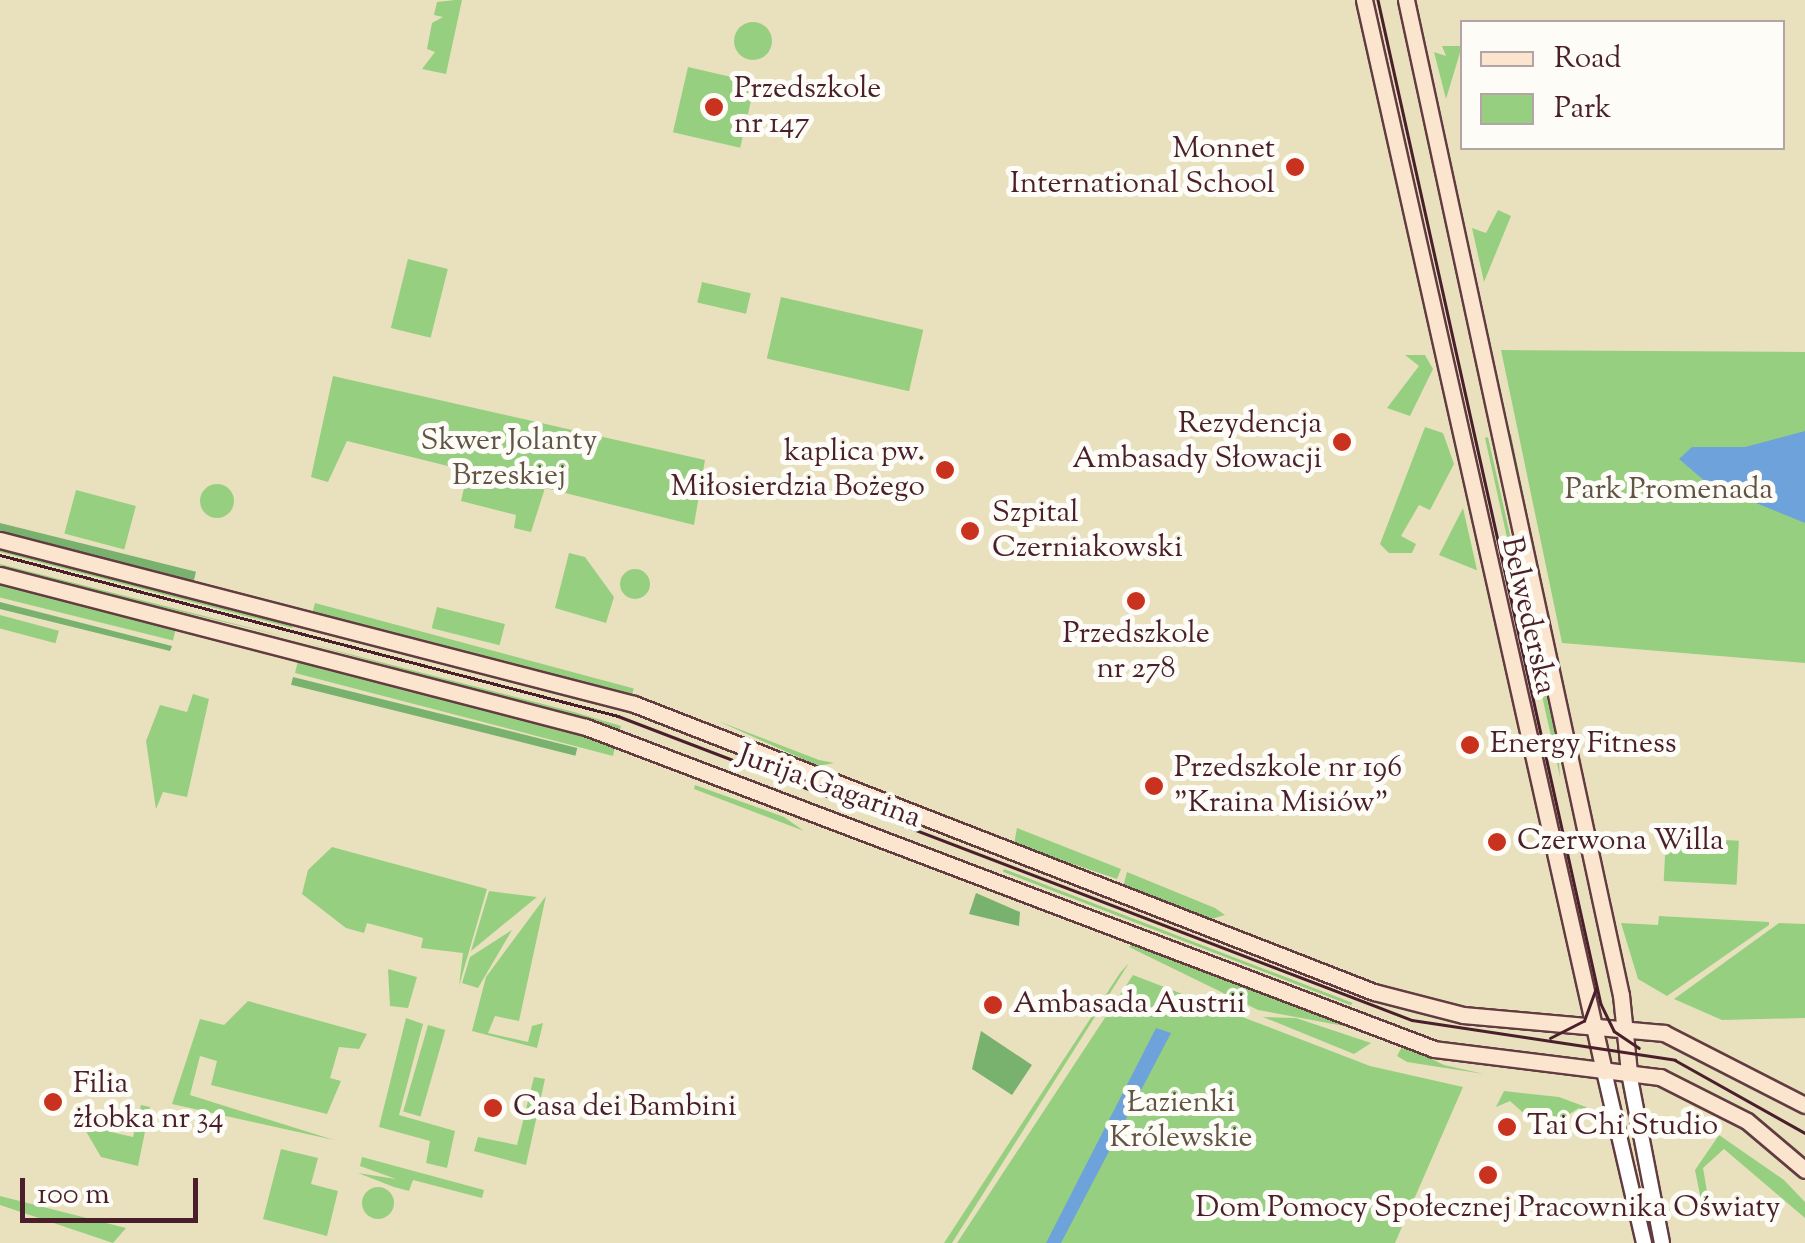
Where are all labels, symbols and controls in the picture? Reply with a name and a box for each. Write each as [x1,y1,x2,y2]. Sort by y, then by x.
legend [1460,20,1785,150]
text: Road [1554,38,1621,81]
place label: Przedszkole nr 147 [734,72,881,142]
text: Park [1554,88,1611,131]
marker: Przedszkole nr 147 [703,96,725,118]
place label: Monnet International School [1010,132,1275,202]
marker: Monnet International School [1284,156,1306,178]
place label: Rezydencja Ambasady Słowacji [1072,407,1322,478]
park label: Skwer Jolanty Brzeskiej [421,424,597,494]
marker: Rezydencja Ambasady Słowacji [1331,431,1353,453]
place label: kaplica pw. Miłosierdzia Bożego [670,435,925,506]
marker: kaplica pw. Miłosierdzia Bożego [934,459,956,481]
park label: Park Promenada [1565,473,1773,509]
place label: Szpital Czerniakowski [992,496,1183,566]
marker: Szpital Czerniakowski [957,518,983,544]
street label: Belwederska [1491,534,1563,698]
marker: Przedszkole nr 278 [1125,590,1147,612]
place label: Przedszkole nr 278 [1062,617,1210,688]
place label: Energy Fitness [1490,727,1677,763]
marker: Energy Fitness [1459,734,1481,756]
street label: Jurija Gagarina [733,738,925,838]
place label: Przedszkole nr 196 "Kraina Misiów" [1174,751,1402,822]
marker: Przedszkole nr 196 "Kraina Misiów" [1143,775,1165,797]
place label: Czerwona Willa [1517,824,1724,860]
marker: Czerwona Willa [1486,831,1508,853]
place label: Ambasada Austrii [1013,987,1245,1023]
marker: Ambasada Austrii [982,994,1004,1016]
place label: Filia żłobka nr 34 [73,1067,224,1138]
park label: Łazienki Królewskie [1109,1086,1253,1156]
place label: Casa dei Bambini [513,1090,737,1126]
marker: Filia żłobka nr 34 [42,1091,64,1113]
marker: Casa dei Bambini [482,1097,504,1119]
place label: Tai Chi Studio [1527,1109,1718,1145]
marker: Tai Chi Studio [1496,1116,1518,1138]
scale bar [25,1158,202,1220]
marker: Dom Pomocy Społecznej Pracownika Oświaty [1477,1164,1499,1186]
text: 100 m [37,1174,110,1217]
place label: Dom Pomocy Społecznej Pracownika Oświaty [1196,1191,1780,1227]

